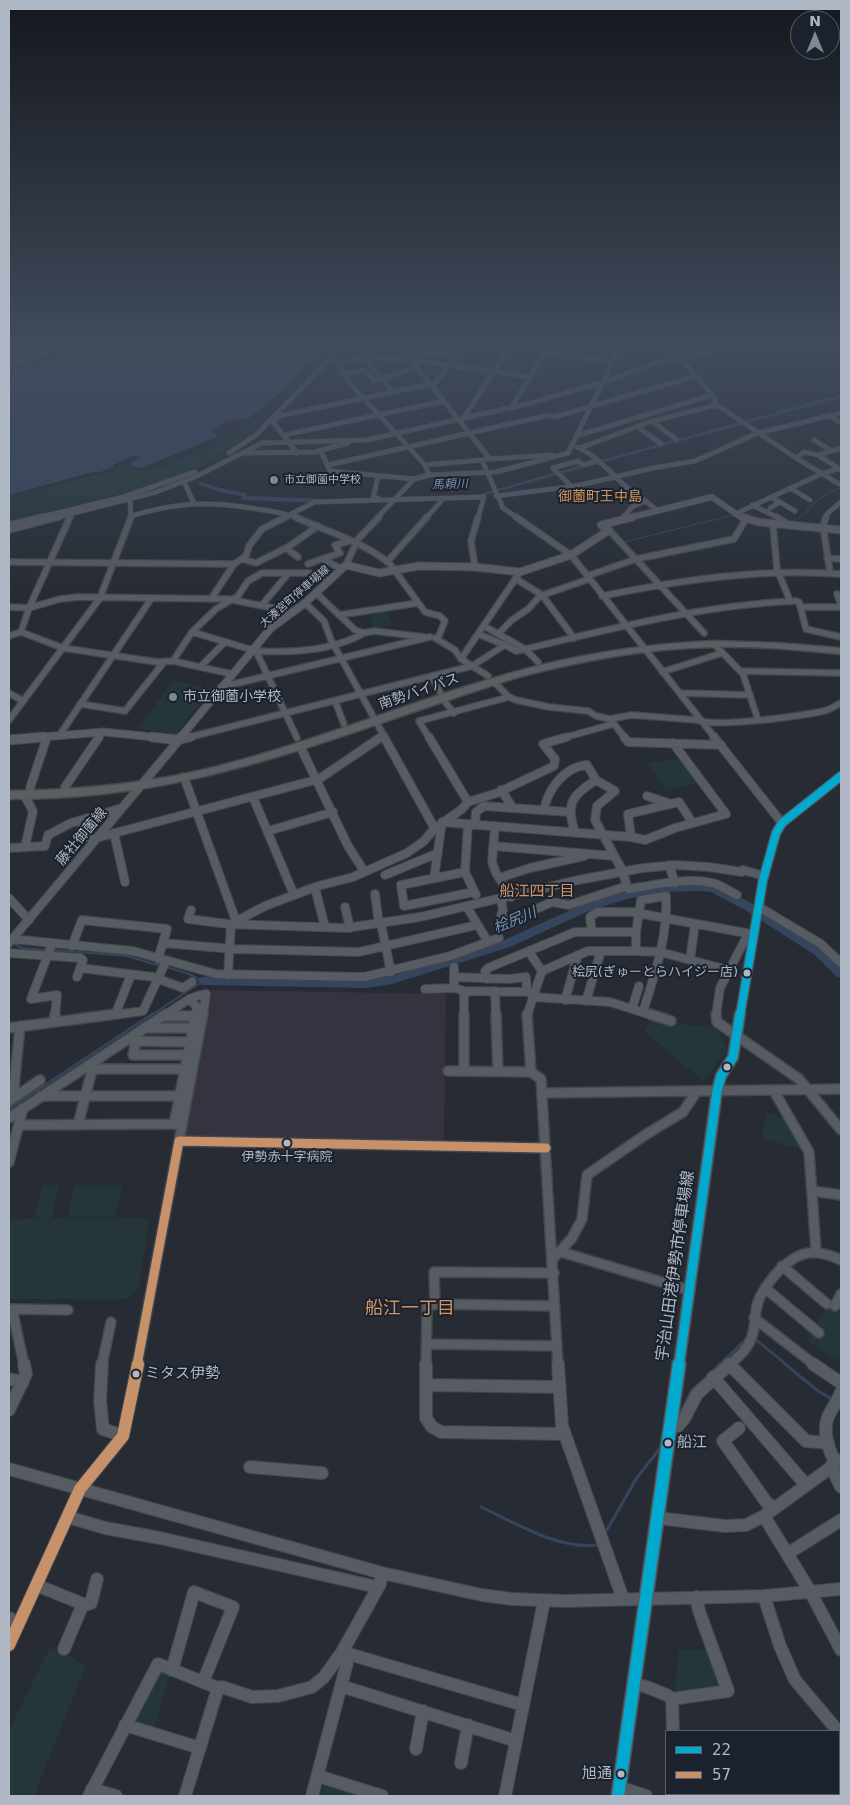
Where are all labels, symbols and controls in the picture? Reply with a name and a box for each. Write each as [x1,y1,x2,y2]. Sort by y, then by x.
north arrow [790,10,840,60]
text: N [809,13,821,29]
place label: 市立御薗中学校 [284,473,361,487]
marker: 市立御薗中学校 [268,474,280,486]
water label: 馬頼川 [432,477,468,493]
district label: 御薗町王中島 [558,489,642,505]
street label: 大湊宮町停車場線 [257,563,333,631]
street label: 南勢バイパス [377,670,461,714]
place label: 市立御薗小学校 [183,689,281,705]
marker: 市立御薗小学校 [167,691,179,703]
street label: 藤社御薗線 [53,805,111,869]
district label: 船江四丁目 [500,883,574,901]
water label: 桧尻川 [491,904,539,938]
place label: 桧尻(ぎゅーとらハイジー店) [572,965,738,981]
marker: 桧尻(ぎゅーとらハイジー店) [742,968,752,978]
unlabelled marker [722,1062,732,1072]
marker: 伊勢赤十字病院 [282,1138,292,1148]
place label: 伊勢赤十字病院 [242,1150,332,1166]
street label: 宇治山田港伊勢市停車場線 [653,1170,699,1362]
district label: 船江一丁目 [365,1298,455,1320]
place label: ミタス伊勢 [145,1365,220,1383]
marker: ミタス伊勢 [131,1369,141,1379]
place label: 船江 [677,1434,707,1452]
marker: 船江 [663,1438,673,1448]
legend [665,1730,840,1795]
text: 22 [712,1741,731,1759]
place label: 旭通 [582,1765,612,1783]
text: 57 [712,1766,731,1784]
marker: 旭通 [616,1769,626,1779]

